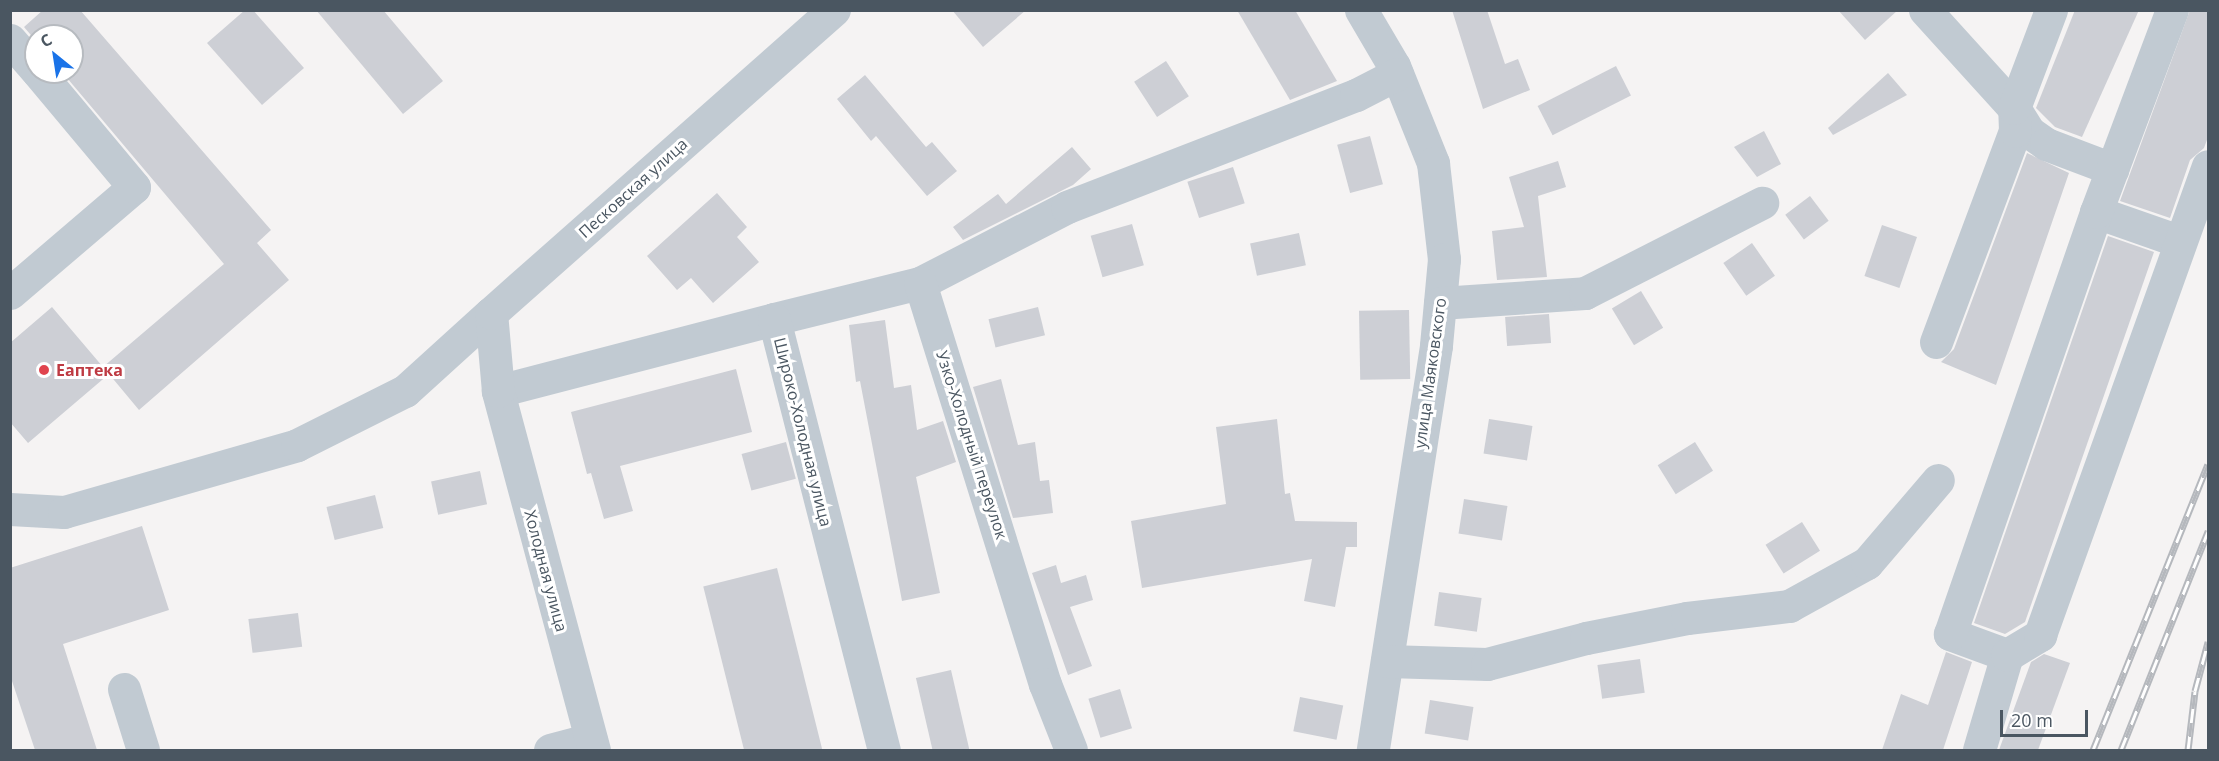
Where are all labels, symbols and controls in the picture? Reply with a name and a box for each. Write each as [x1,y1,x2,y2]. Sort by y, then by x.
north arrow [24,24,84,84]
text: С [36,28,56,52]
street label: Песковская улица [575,134,691,242]
street label: улица Маяковского [1410,297,1450,449]
street label: Широко-Холодная улица [770,335,836,529]
street label: Узко-Холодный переулок [932,348,1012,542]
place label: Еаптека [56,360,123,380]
marker: Еаптека [37,363,51,377]
street label: Холодная улица [521,508,571,634]
scale bar [2003,698,2092,736]
text: 20 m [2011,708,2053,732]

